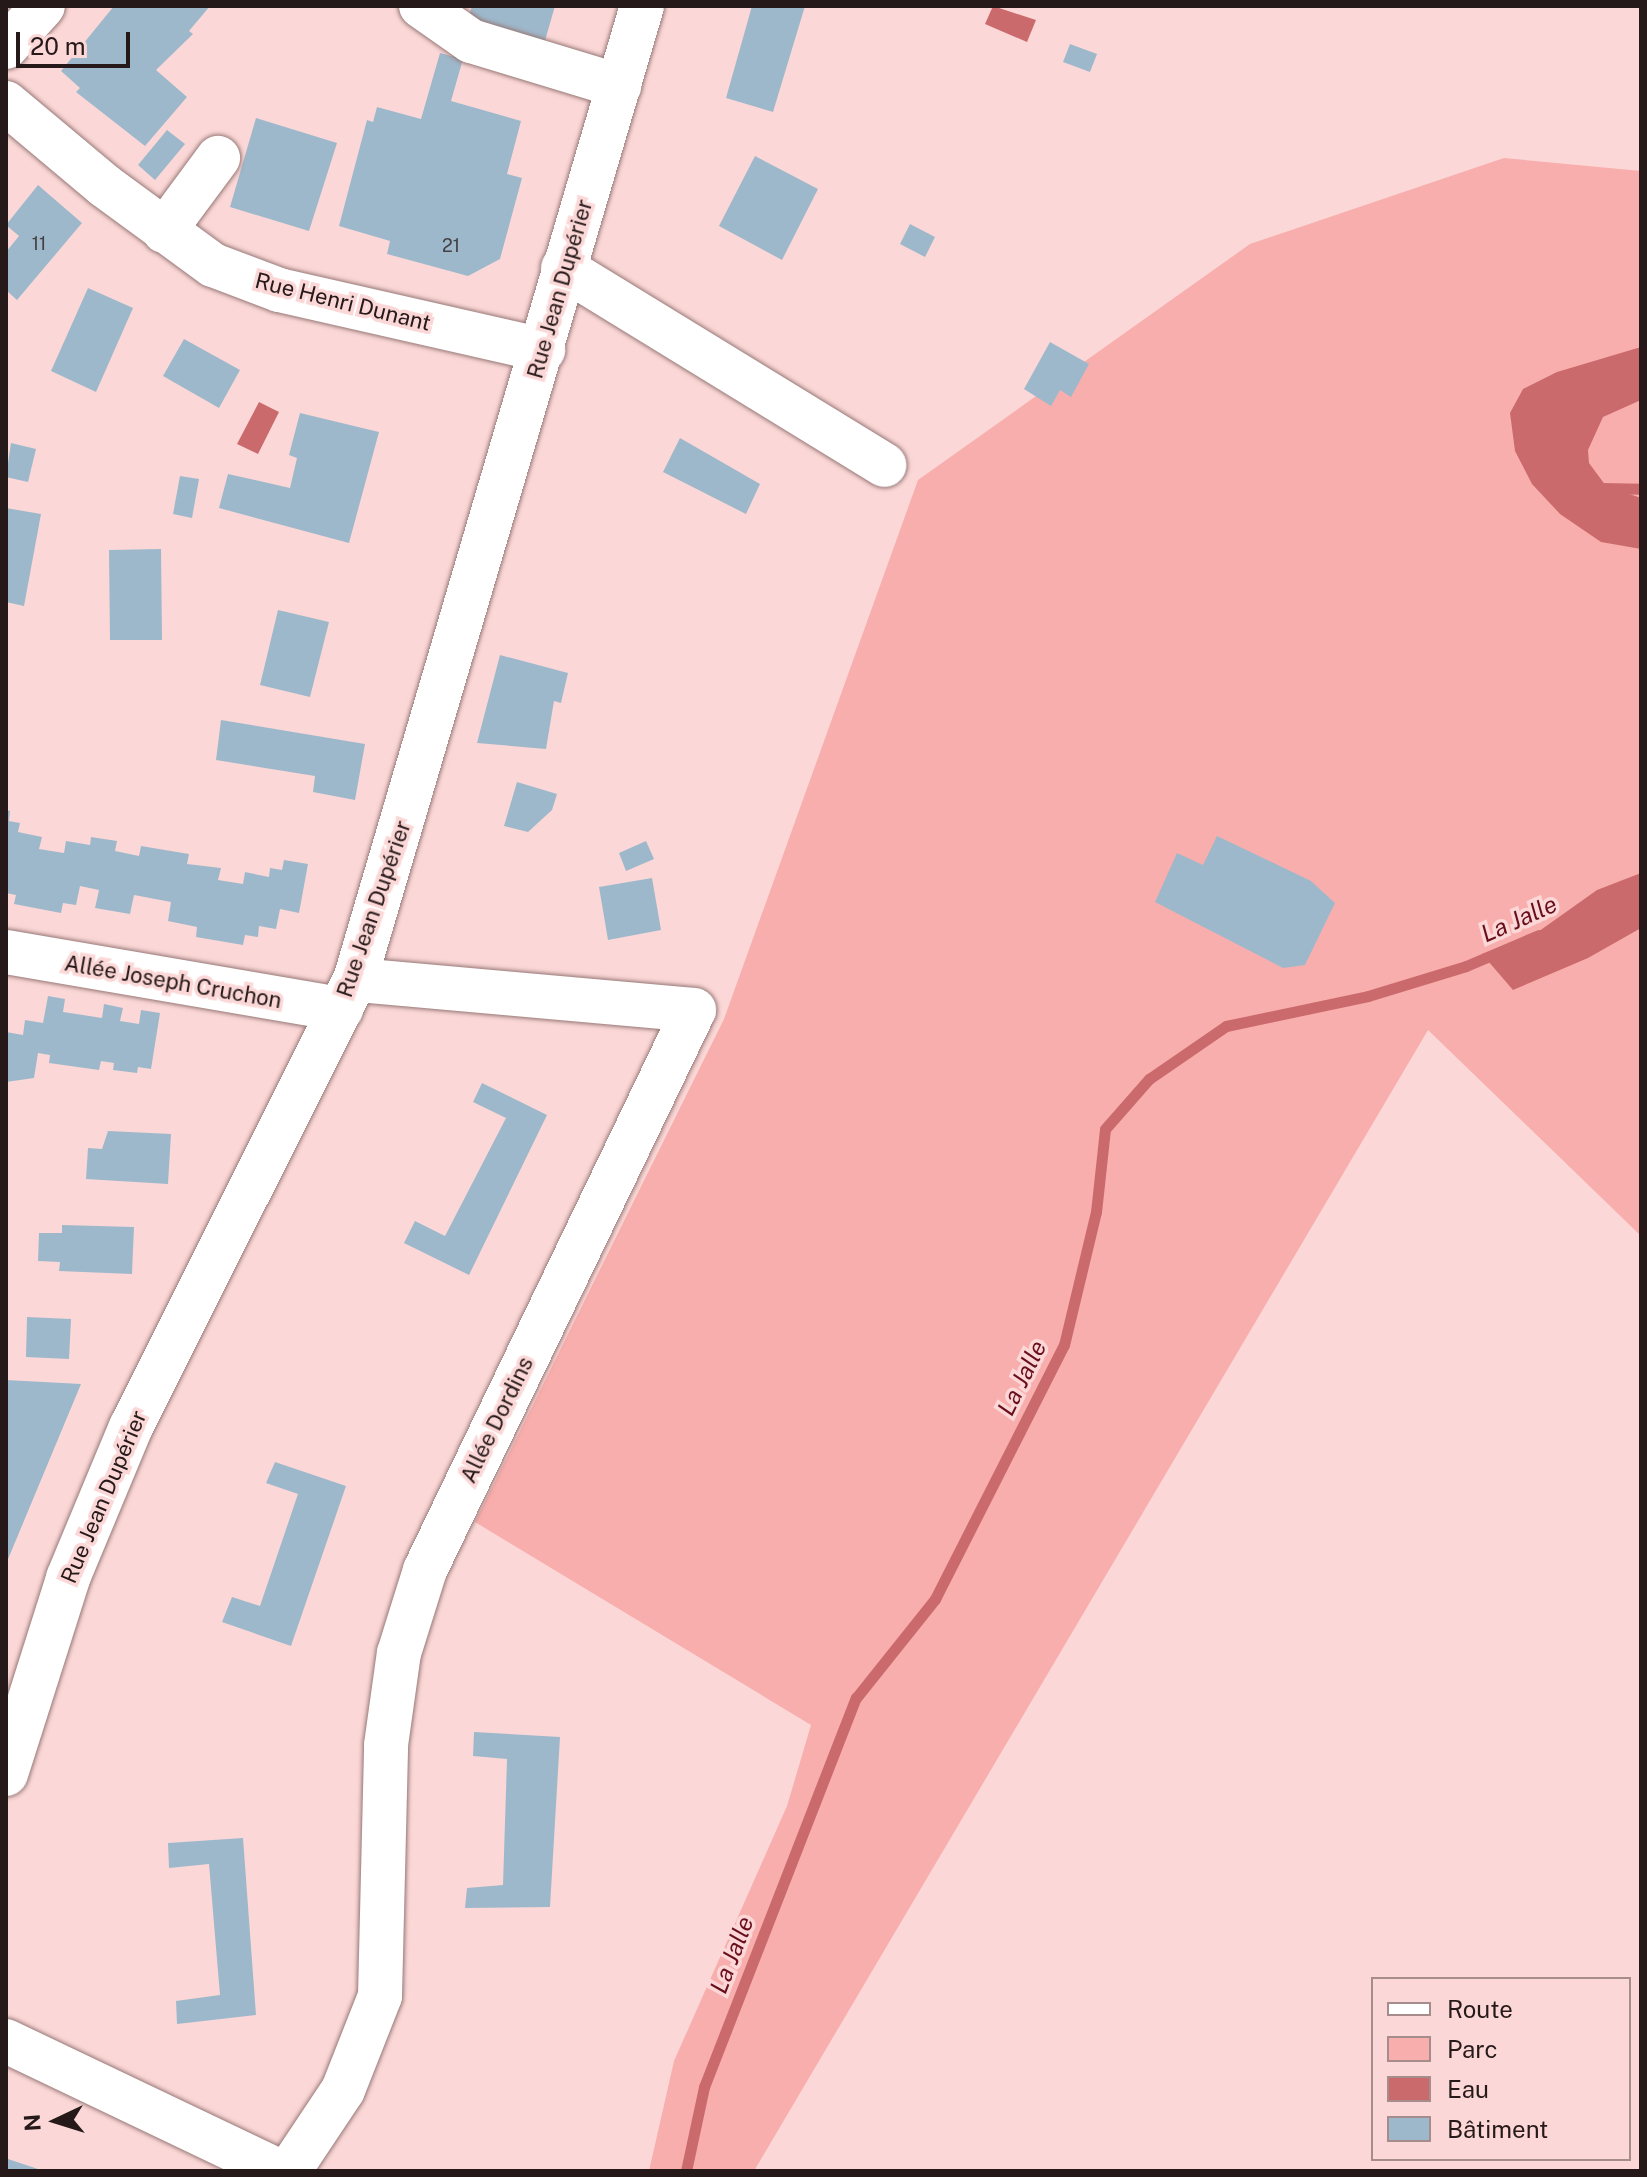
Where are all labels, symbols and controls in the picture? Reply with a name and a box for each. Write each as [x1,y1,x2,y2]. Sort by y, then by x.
scale bar [20,16,134,66]
text: 20 m [30,32,86,60]
street label: Rue Jean Dupérier [522,196,598,382]
house number: 11 [32,233,46,255]
house number: 21 [442,235,460,257]
street label: Rue Henri Dunant [252,267,434,337]
street label: Rue Jean Dupérier [331,817,417,1001]
water label: La Jalle [1477,890,1561,948]
street label: Allée Joseph Cruchon [62,950,284,1014]
water label: La Jalle [992,1336,1052,1420]
street label: Allée Dordins [455,1353,539,1487]
street label: Rue Jean Dupérier [56,1407,152,1587]
water label: La Jalle [704,1913,760,1997]
legend [1371,1977,1631,2161]
text: Route [1447,1995,1513,2023]
text: Parc [1447,2035,1498,2063]
text: Eau [1447,2075,1489,2103]
north arrow [16,2081,96,2161]
text: N [18,2113,46,2132]
text: Bâtiment [1447,2115,1548,2143]

